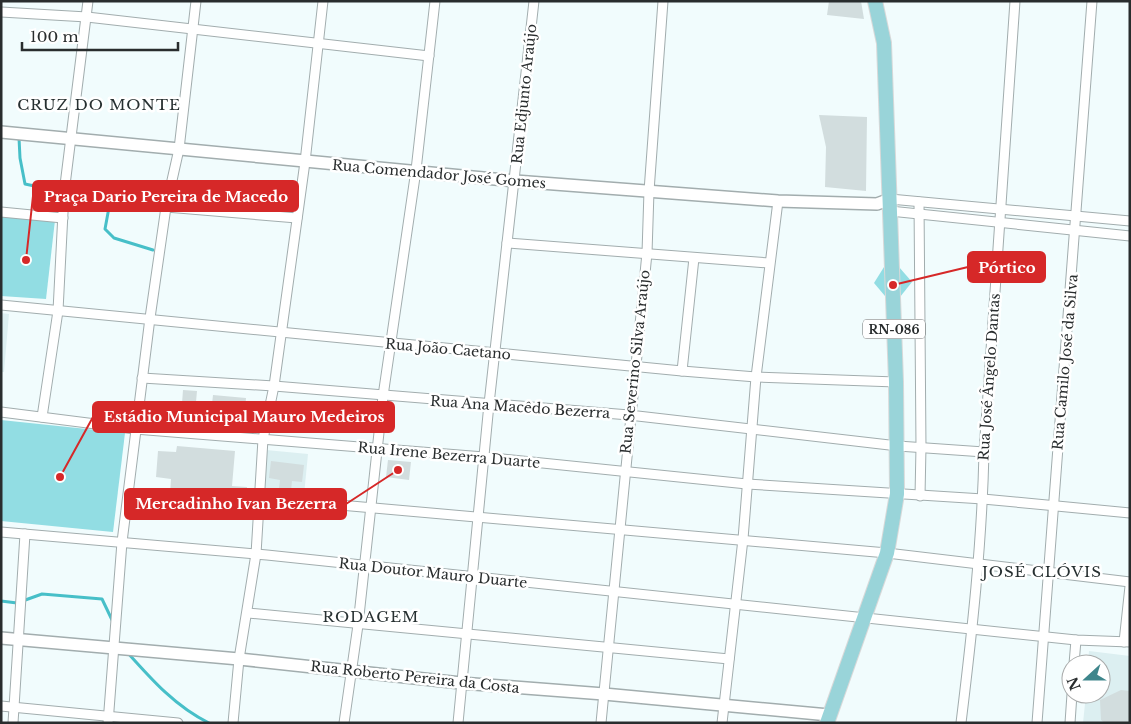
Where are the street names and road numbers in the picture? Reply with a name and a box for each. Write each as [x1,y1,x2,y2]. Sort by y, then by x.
street label: Rua Edjunto Araújo [508,23,540,165]
street label: Rua Comendador José Gomes [331,156,547,192]
street label: Rua Severino Silva Araújo [616,269,654,455]
street label: Rua Camilo José da Silva [1048,273,1082,451]
street label: Rua José Ângelo Dantas [973,293,1004,461]
road number: RN-086 [863,320,925,338]
street label: Rua João Caetano [384,335,512,363]
street label: Rua Ana Macêdo Bezerra [429,392,611,422]
street label: Rua Irene Bezerra Duarte [357,438,541,472]
street label: Rua Doutor Mauro Duarte [338,554,528,592]
street label: Rua Roberto Pereira da Costa [310,657,521,697]

